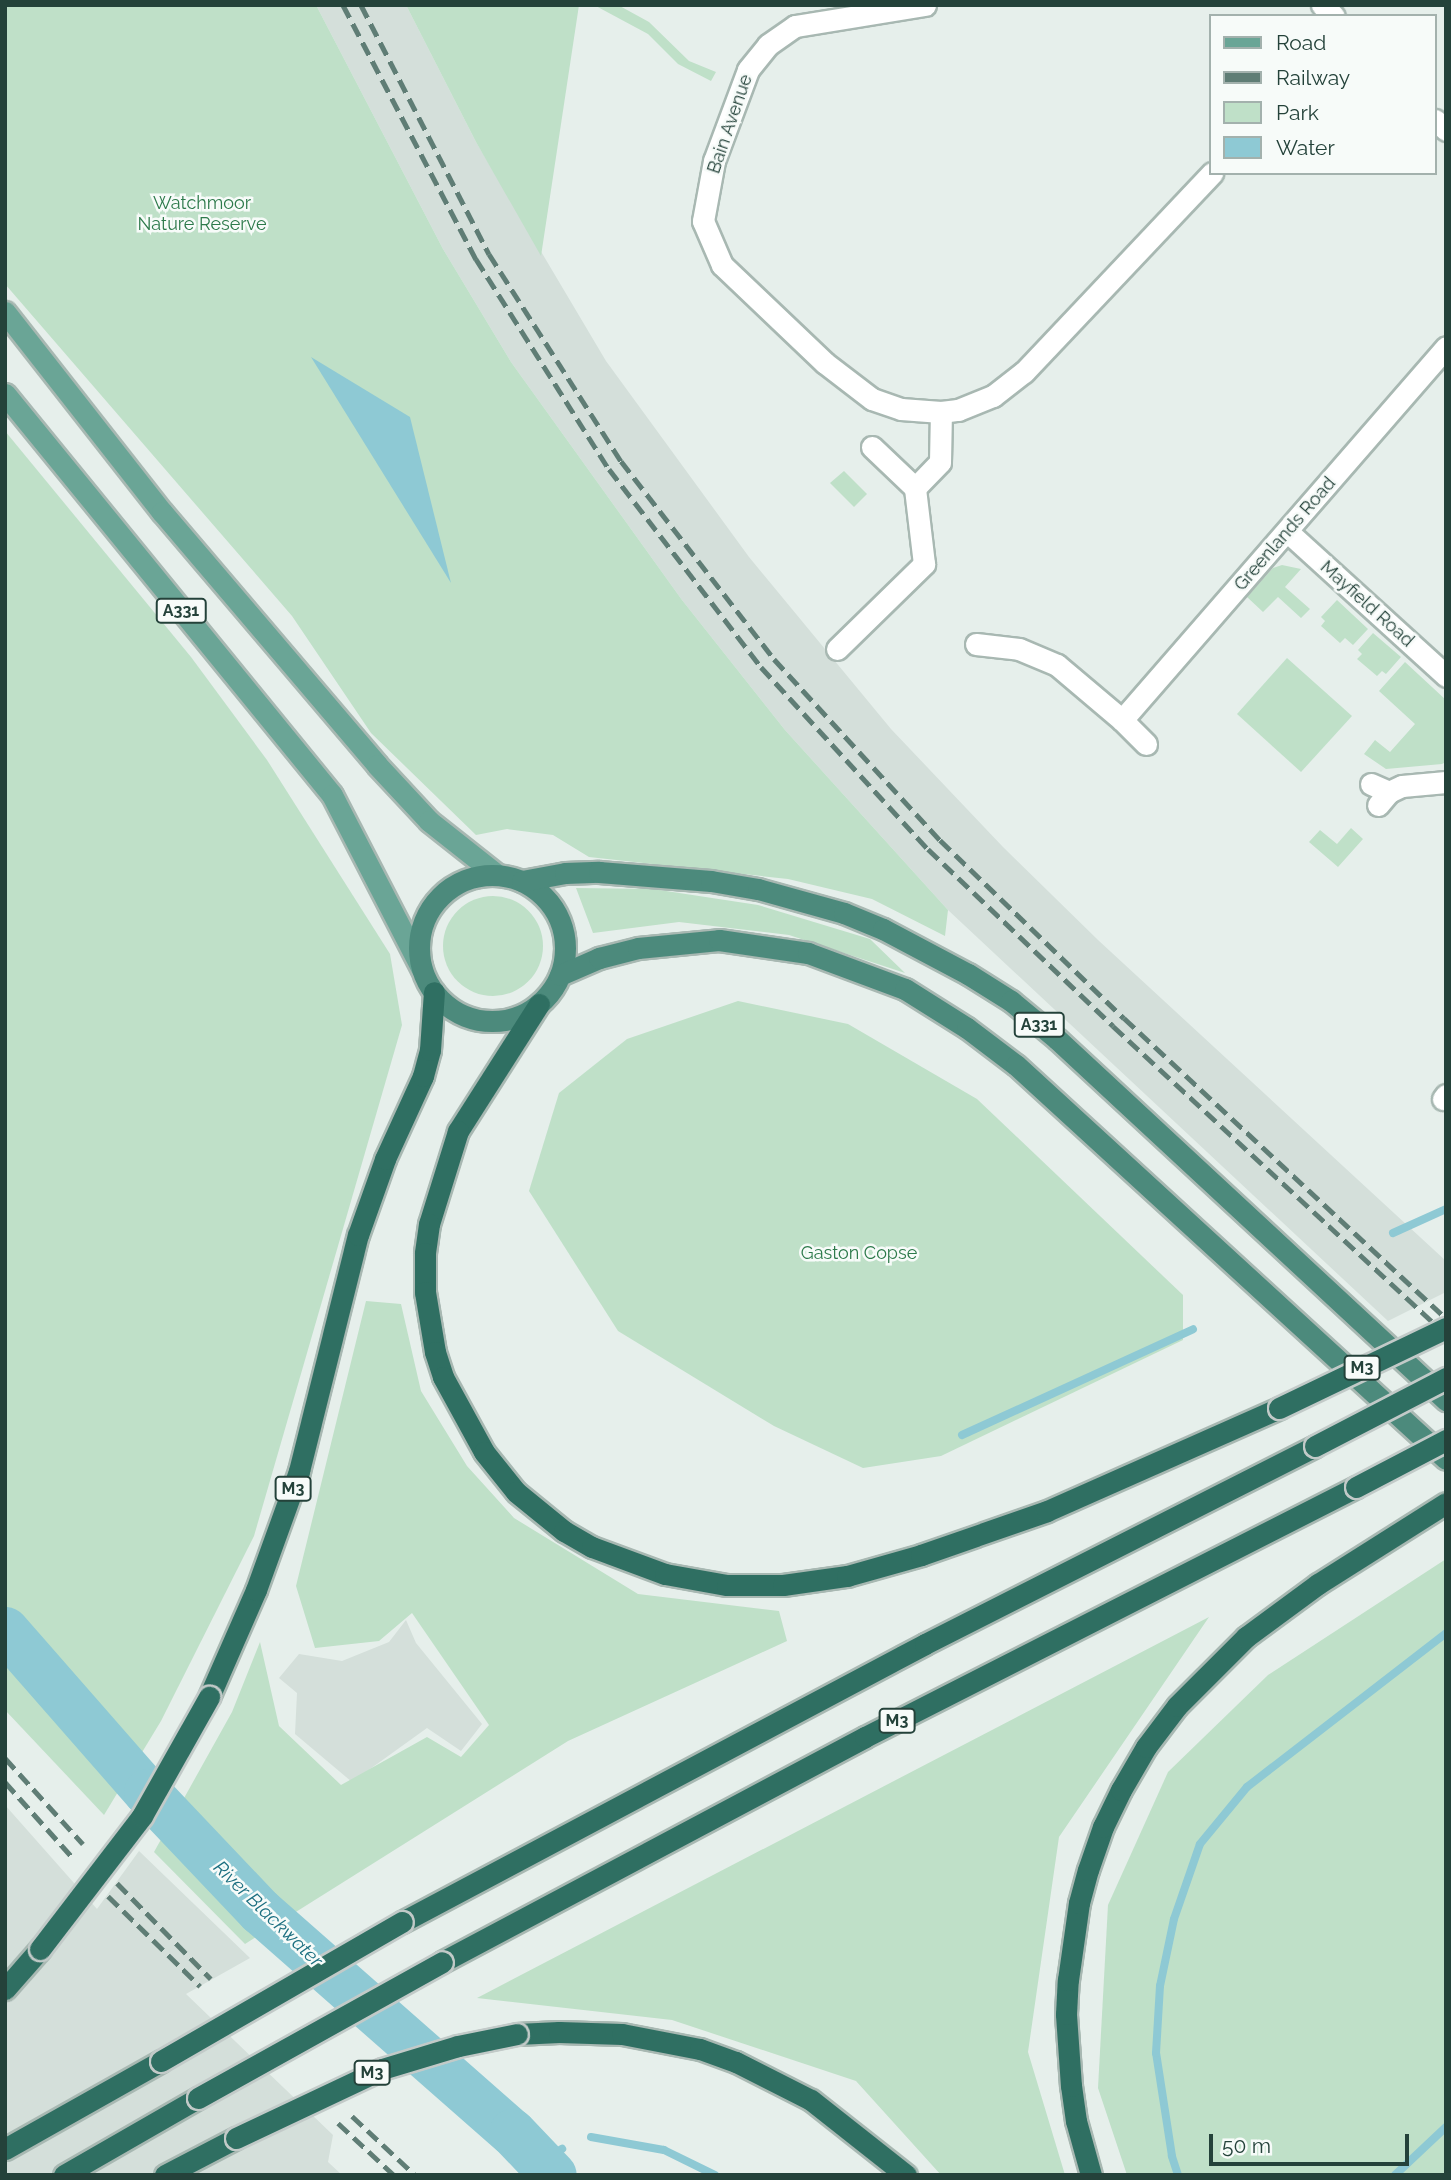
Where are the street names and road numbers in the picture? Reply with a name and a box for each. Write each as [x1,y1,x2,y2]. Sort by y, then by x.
street label: Bain Avenue [703,71,757,177]
street label: Greenlands Road [1230,473,1340,595]
street label: Mayfield Road [1316,556,1418,652]
road number: A331 [155,598,207,624]
road number: A331 [1013,1012,1065,1037]
road number: M3 [1343,1356,1381,1380]
road number: M3 [274,1476,312,1502]
road number: M3 [878,1708,916,1734]
road number: M3 [353,2060,391,2086]

